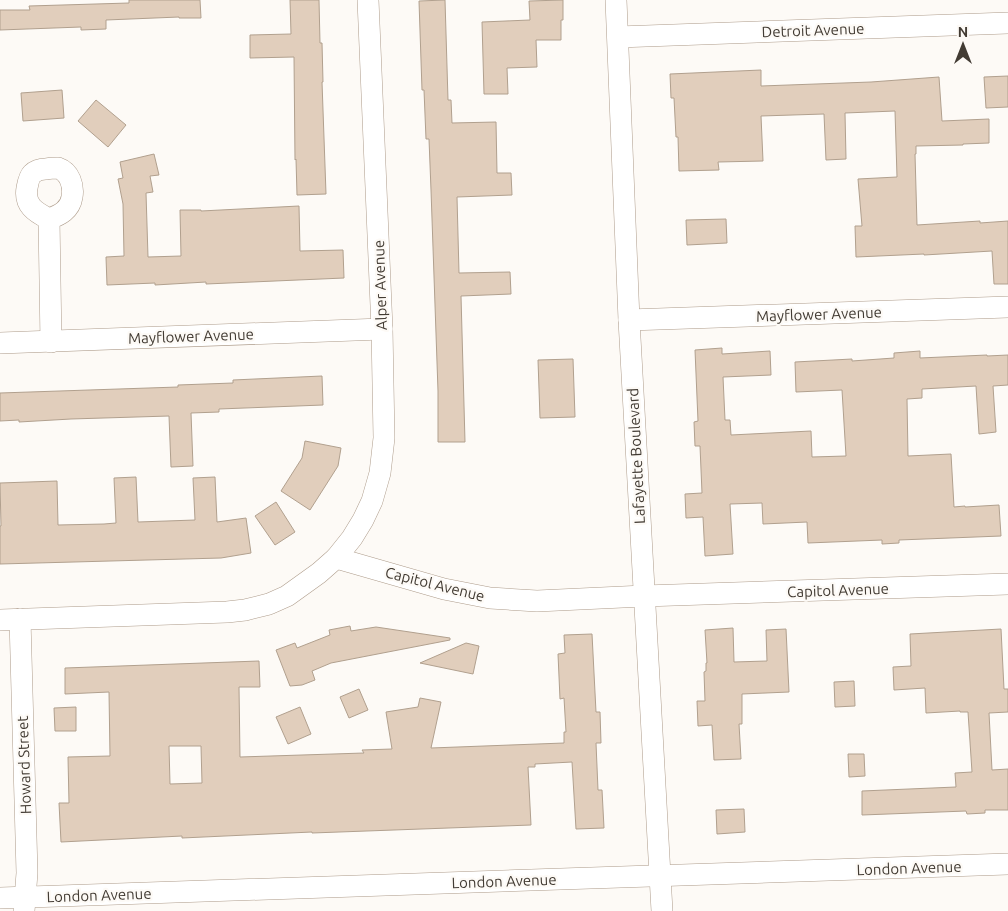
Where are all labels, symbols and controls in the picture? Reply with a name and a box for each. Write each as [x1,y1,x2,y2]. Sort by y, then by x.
street label: Detroit Avenue [761,20,865,40]
north arrow [938,20,988,70]
text: N [958,24,968,40]
street label: Alper Avenue [370,240,390,330]
street label: Mayflower Avenue [756,303,882,325]
street label: Mayflower Avenue [128,325,254,347]
street label: Lafayette Boulevard [624,388,648,524]
street label: Capitol Avenue [384,563,486,605]
street label: Capitol Avenue [787,580,889,600]
street label: Howard Street [14,715,34,814]
street label: London Avenue [856,858,962,878]
street label: London Avenue [451,871,557,891]
street label: London Avenue [46,885,152,905]

